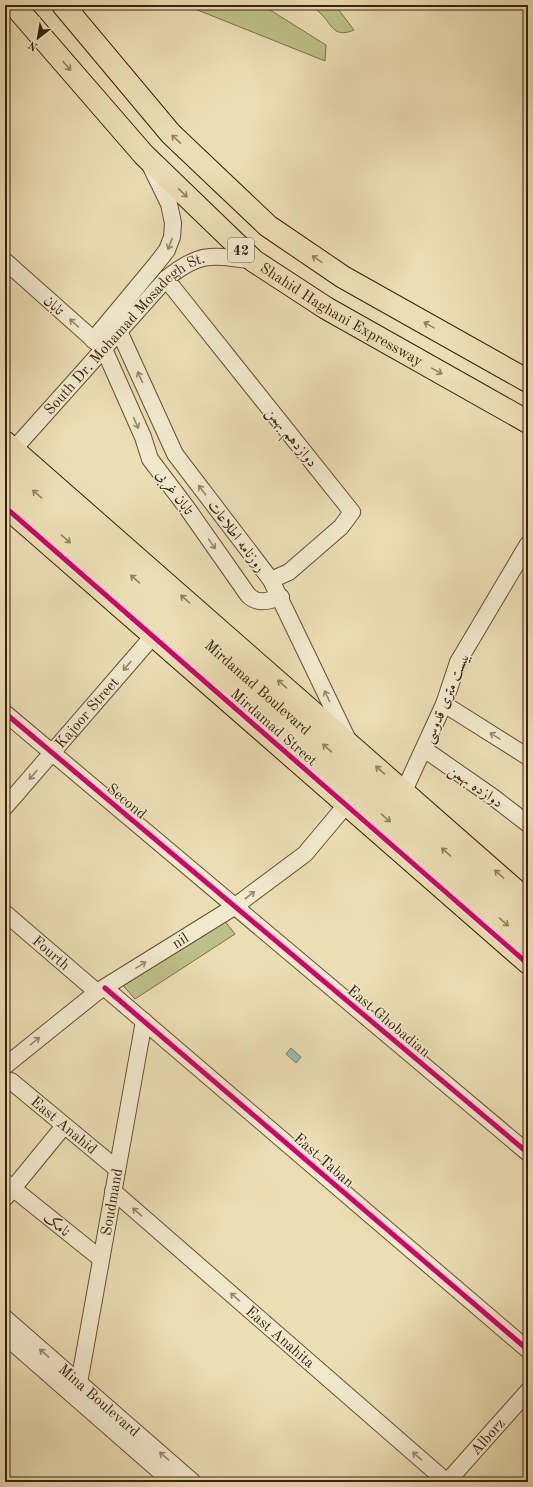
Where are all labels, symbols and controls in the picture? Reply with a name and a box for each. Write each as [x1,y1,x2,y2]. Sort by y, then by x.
north arrow [18,18,58,58]
text: N [27,38,40,52]
one-way arrow [62,61,71,71]
one-way arrow [171,134,181,144]
one-way arrow [178,188,188,198]
one-way arrow [165,237,173,249]
road number: 42 [228,238,254,262]
street label: South Dr. Mohamad Mosadegh St. [42,252,207,418]
one-way arrow [312,255,323,264]
street label: Shahid Haghani Expressway [257,261,425,370]
street label: تابان [40,293,66,319]
one-way arrow [69,318,80,327]
one-way arrow [423,321,435,329]
one-way arrow [431,367,443,375]
one-way arrow [136,371,143,383]
street label: دوازدهم بهمن [259,405,319,474]
one-way arrow [133,416,141,428]
street label: تابان غربی [151,468,196,519]
one-way arrow [198,485,206,496]
one-way arrow [32,489,42,498]
street label: روزنامه اطلاعات [204,498,267,575]
one-way arrow [61,535,71,544]
one-way arrow [208,538,216,549]
one-way arrow [129,575,140,584]
one-way arrow [179,594,190,603]
street label: Mirdamad Boulevard [201,638,313,739]
street label: بیست متری قدوسی [422,651,475,747]
one-way arrow [123,661,132,671]
street label: Kajoor Street [53,675,123,752]
one-way arrow [277,680,288,689]
street label: Mirdamad Street [227,687,319,770]
one-way arrow [323,690,330,702]
one-way arrow [490,732,501,740]
one-way arrow [322,743,332,753]
street label: دوازده بهمن [445,763,505,812]
one-way arrow [375,765,385,775]
one-way arrow [29,769,38,779]
street label: Second [104,782,149,823]
one-way arrow [380,813,390,822]
one-way arrow [441,848,451,857]
one-way arrow [493,870,504,879]
one-way arrow [245,891,256,900]
one-way arrow [499,917,509,926]
street label: nil [170,931,192,952]
street label: Fourth [29,934,72,974]
one-way arrow [135,961,147,969]
street label: East Ghobadian [344,983,432,1061]
one-way arrow [30,1037,41,1046]
street label: East Anahid [27,1095,99,1158]
street label: East Taban [290,1131,356,1191]
street label: Soudmand [100,1167,126,1237]
one-way arrow [132,1207,142,1216]
street label: نامک [40,1209,73,1240]
one-way arrow [230,1293,240,1302]
street label: East Anahita [242,1304,317,1372]
one-way arrow [39,1348,50,1357]
street label: Mina Boulevard [55,1362,142,1441]
street label: Alborz [469,1416,509,1459]
one-way arrow [158,1452,169,1461]
one-way arrow [412,1452,423,1461]

